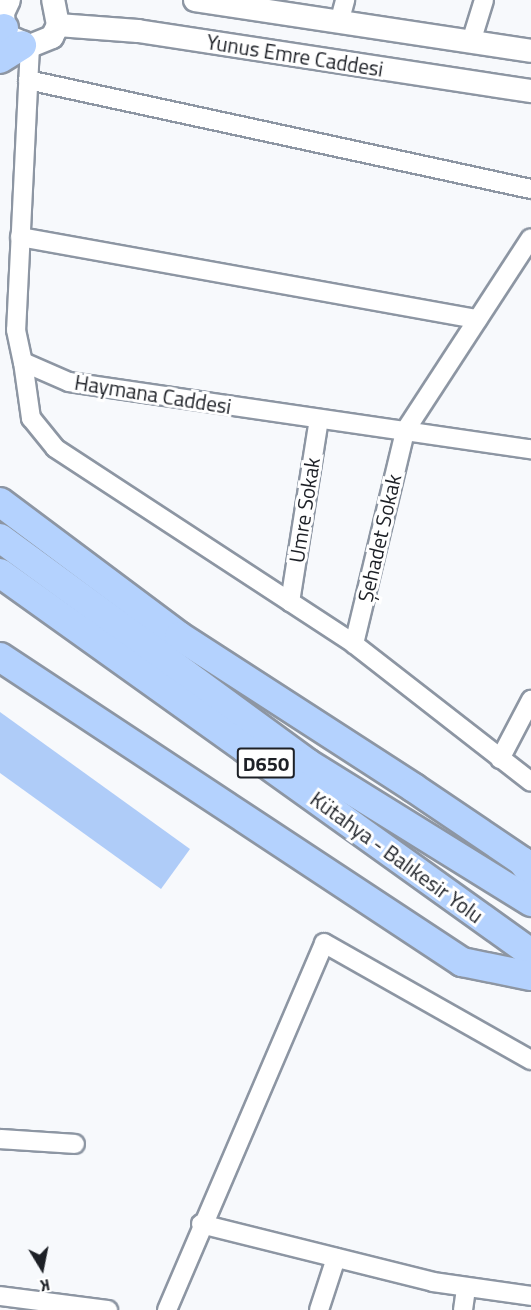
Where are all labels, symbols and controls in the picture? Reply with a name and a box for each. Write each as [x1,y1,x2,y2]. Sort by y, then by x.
street label: Yunus Emre Caddesi [205,29,385,81]
street label: Haymana Caddesi [73,369,233,419]
street label: Umre Sokak [283,455,325,565]
street label: Şehadet Sokak [352,472,406,604]
road number: D650 [236,746,296,780]
street label: Kütahya - Balıkesir Yolu [306,786,488,928]
north arrow [12,1238,72,1298]
text: K [38,1273,52,1298]

